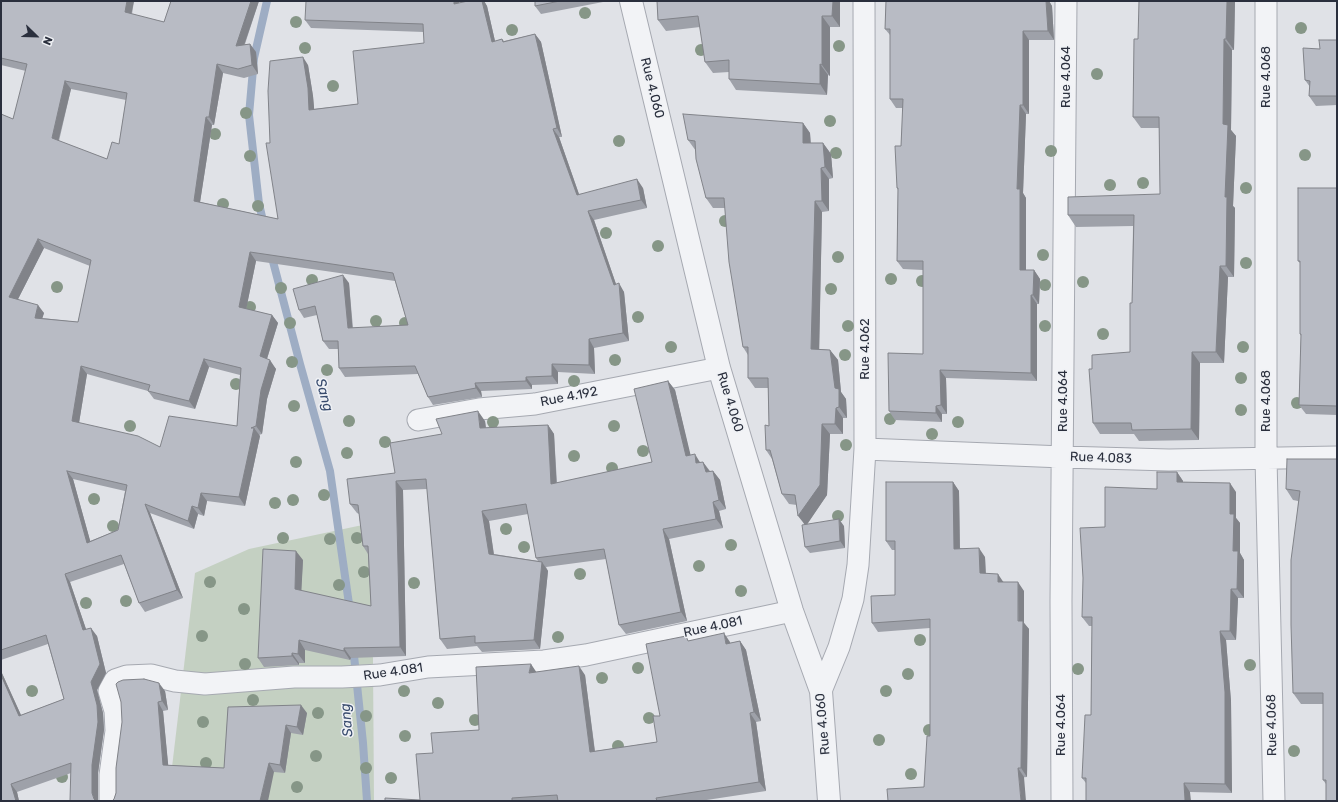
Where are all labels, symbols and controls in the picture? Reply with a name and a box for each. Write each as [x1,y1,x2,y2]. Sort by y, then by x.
north arrow [16,16,56,56]
text: N [40,35,55,47]
street label: Rue 4.064 [1058,46,1074,108]
street label: Rue 4.068 [1258,46,1274,108]
street label: Rue 4.060 [637,56,667,120]
street label: Rue 4.062 [857,318,873,380]
street label: Rue 4.060 [713,370,747,434]
street label: Rue 4.064 [1055,370,1071,432]
street label: Rue 4.068 [1258,370,1274,432]
water label: Sang [312,377,336,413]
street label: Rue 4.192 [539,384,599,410]
street label: Rue 4.083 [1070,449,1132,467]
street label: Rue 4.081 [682,613,744,641]
street label: Rue 4.081 [362,660,424,684]
street label: Rue 4.060 [813,692,833,756]
street label: Rue 4.064 [1053,694,1069,756]
street label: Rue 4.068 [1264,694,1280,756]
water label: Sang [337,702,357,738]

